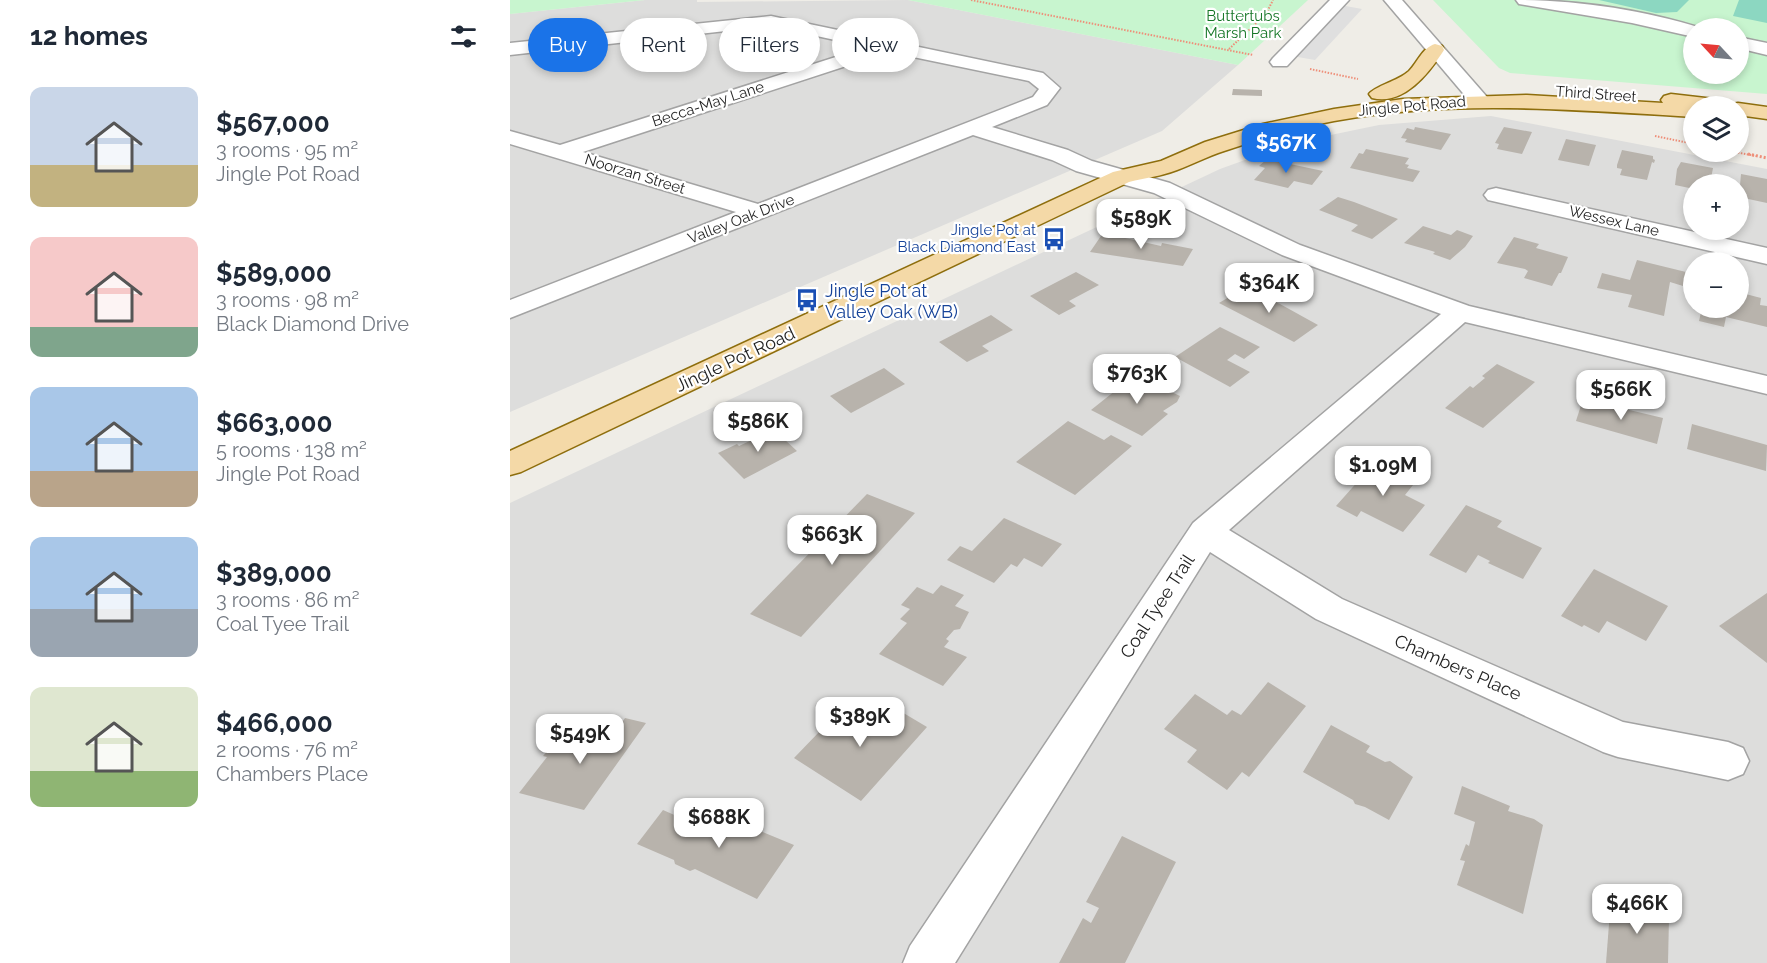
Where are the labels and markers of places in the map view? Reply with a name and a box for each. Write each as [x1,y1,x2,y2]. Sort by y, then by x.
pin: $567K [1244,123,1328,174]
pin: $589K [1099,199,1183,250]
place label: Jingle Pot at Black Diamond East [897,221,1036,256]
bus stop icon: Jingle Pot at Black Diamond East [1041,226,1067,252]
pin: $364K [1227,263,1311,314]
place label: Jingle Pot at Valley Oak (WB) [825,280,958,322]
bus stop icon: Jingle Pot at Valley Oak (WB) [794,287,820,313]
pin: $763K [1095,354,1179,405]
pin: $566K [1579,370,1663,421]
pin: $586K [716,402,800,453]
pin: $1.09M [1334,446,1432,497]
pin: $663K [790,515,874,566]
pin: $389K [818,697,902,748]
pin: $549K [538,714,622,765]
pin: $688K [677,798,761,849]
pin: $466K [1595,884,1679,935]

